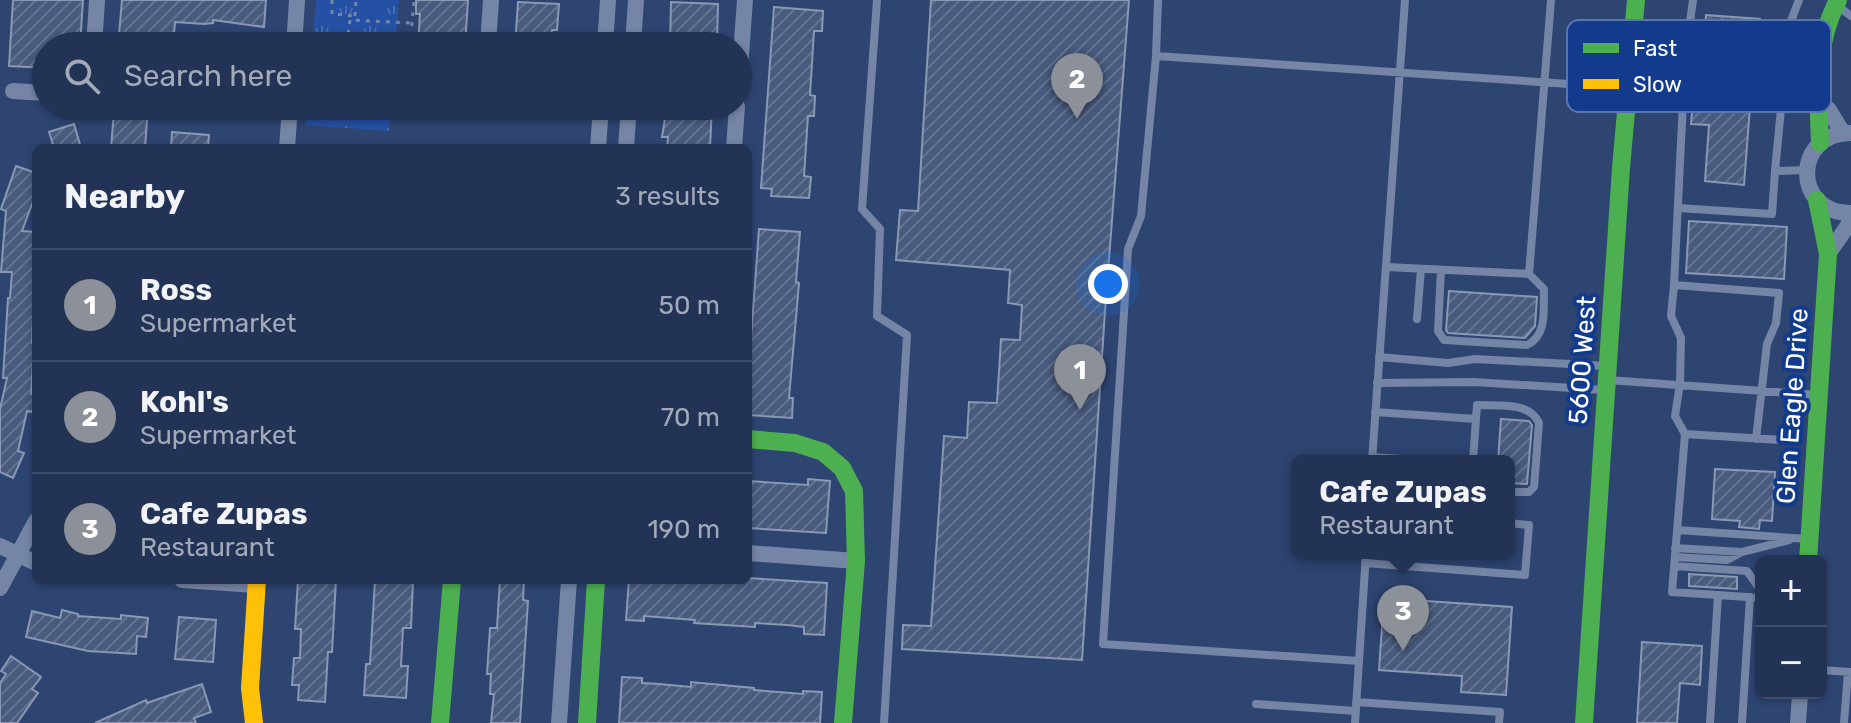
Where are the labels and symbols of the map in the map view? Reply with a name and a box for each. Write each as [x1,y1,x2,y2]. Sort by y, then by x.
legend [1567,20,1831,112]
text: Fast [1633,35,1678,62]
pin: 2 [1051,53,1103,119]
text: Slow [1633,71,1682,98]
your location [1088,264,1128,304]
street label: 5600 West [1563,295,1602,425]
street label: Glen Eagle Drive [1770,307,1815,505]
pin: 1 [1054,344,1106,410]
pin: 3 [1377,585,1429,651]

